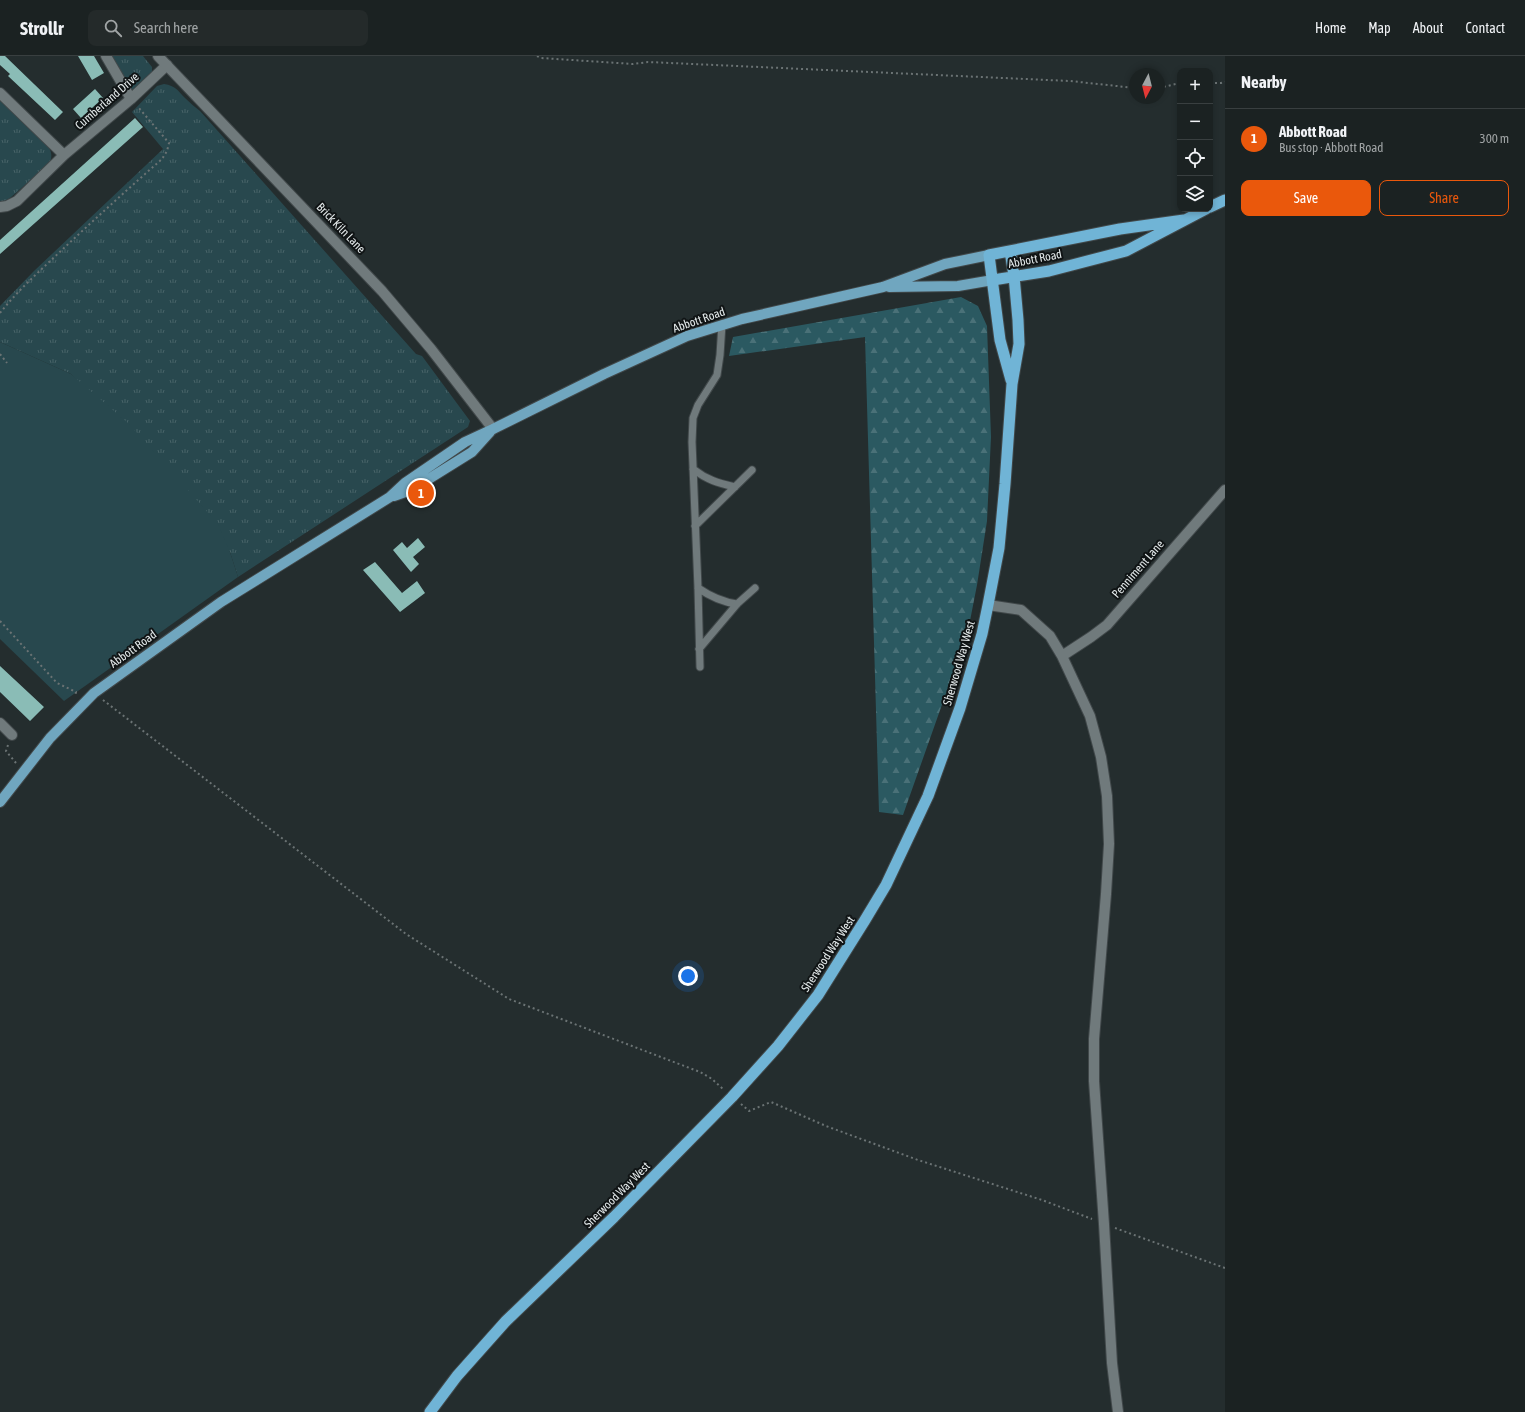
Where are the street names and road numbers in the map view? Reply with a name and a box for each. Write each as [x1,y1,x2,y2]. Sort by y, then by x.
street label: Cumberland Drive [72,70,142,132]
street label: Brick Kiln Lane [314,200,368,256]
street label: Abbott Road [1007,247,1063,271]
street label: Abbott Road [671,305,727,335]
street label: Penniment Lane [1109,537,1167,601]
street label: Sherwood Way West [940,618,978,707]
street label: Abbott Road [107,627,159,671]
street label: Sherwood Way West [798,913,858,995]
street label: Sherwood Way West [581,1159,653,1231]

